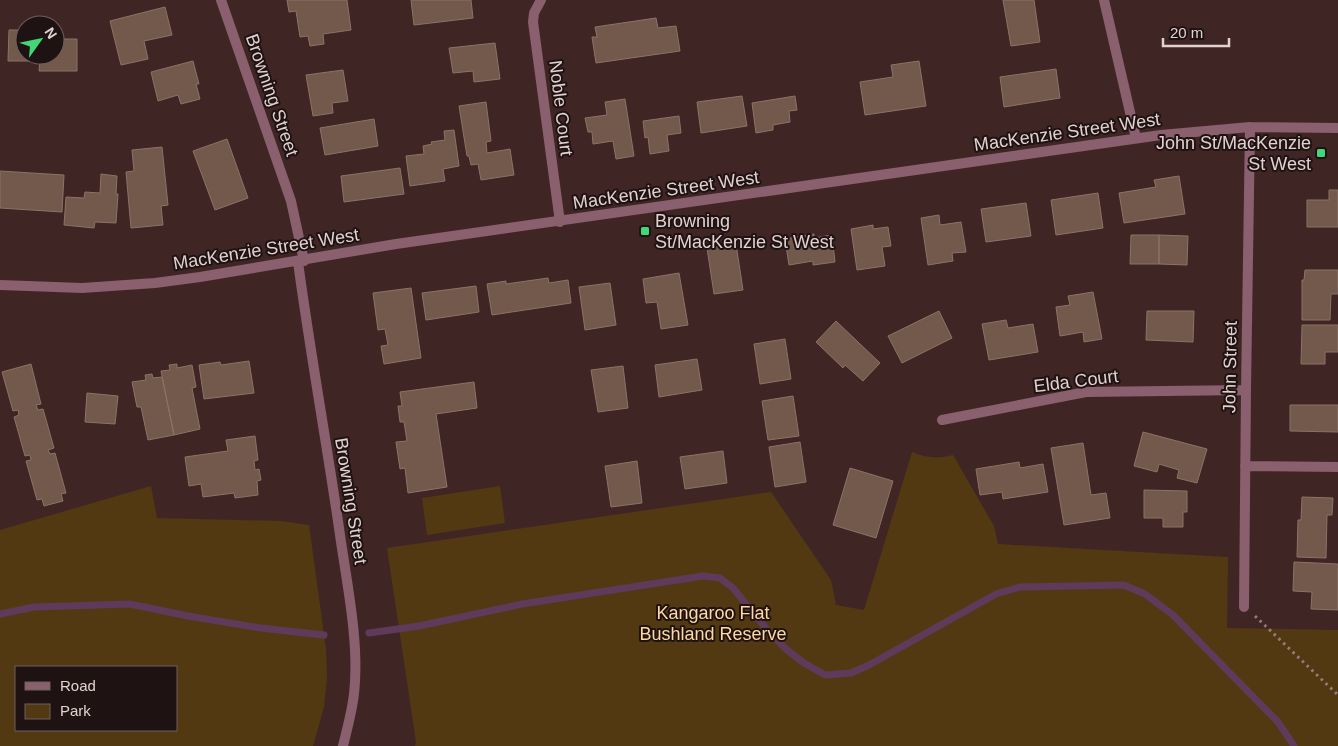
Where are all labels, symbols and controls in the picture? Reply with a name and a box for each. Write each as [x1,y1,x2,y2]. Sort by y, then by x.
north arrow [15,15,65,65]
scale bar [1163,15,1229,47]
text: N [41,24,60,42]
text: 20 m [1170,24,1203,41]
street label: Browning Street [242,31,302,159]
street label: Noble Court [545,59,577,157]
street label: MacKenzie Street West [973,109,1161,155]
place label: John St/MacKenzie St West [1156,133,1311,174]
marker: John St/MacKenzie St West [1315,147,1327,159]
street label: MacKenzie Street West [572,167,760,213]
place label: Browning St/MacKenzie St West [655,211,834,252]
street label: MacKenzie Street West [172,224,360,274]
marker: Browning St/MacKenzie St West [639,225,651,237]
street label: John Street [1219,321,1241,413]
street label: Elda Court [1033,366,1119,396]
street label: Browning Street [331,436,371,566]
park label: Kangaroo Flat Bushland Reserve [639,603,787,644]
legend [15,666,178,731]
text: Road [60,677,96,694]
text: Park [60,702,91,719]

